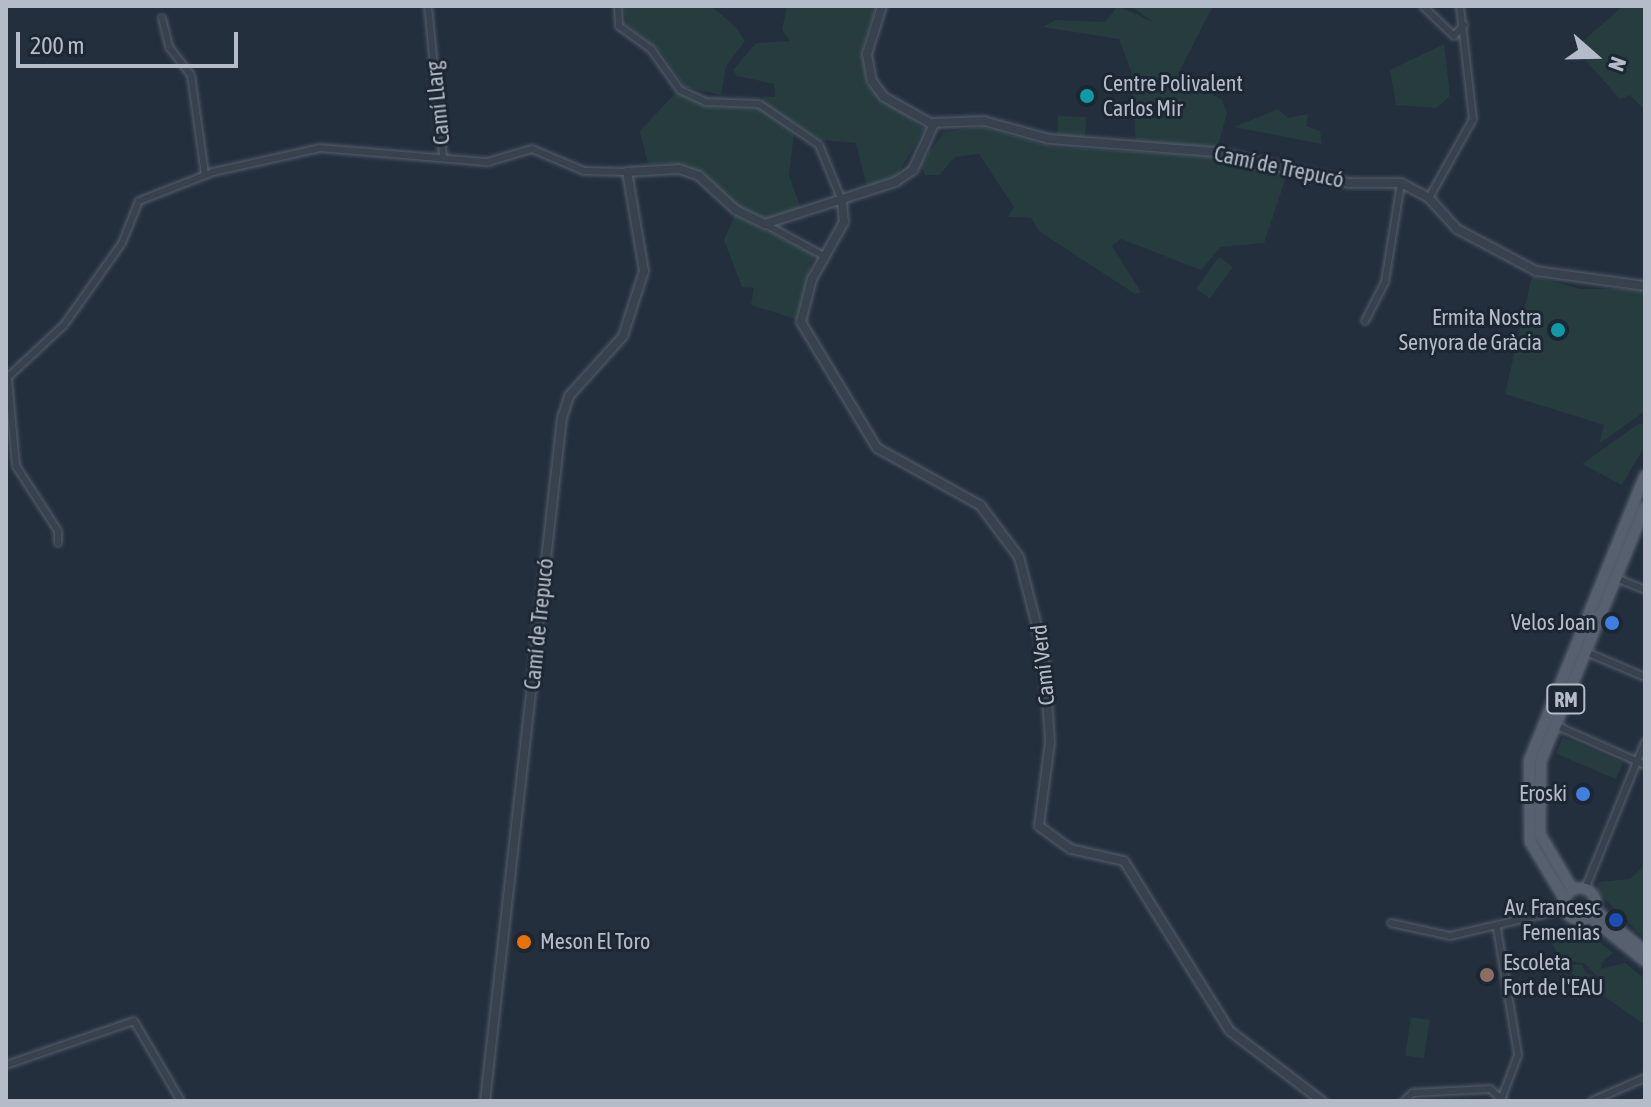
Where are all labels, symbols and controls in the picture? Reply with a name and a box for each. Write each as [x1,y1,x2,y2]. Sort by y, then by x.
scale bar [20,16,242,66]
north arrow [1555,16,1635,96]
text: 200 m [30,32,84,59]
text: N [1603,54,1632,75]
street label: Camí Llarg [420,60,456,146]
place label: Centre Polivalent Carlos Mir [1103,70,1243,122]
marker: Centre Polivalent Carlos Mir [1078,87,1096,105]
street label: Camí de Trepucó [1212,140,1346,194]
place label: Ermita Nostra Senyora de Gràcia [1399,304,1542,356]
marker: Ermita Nostra Senyora de Gràcia [1549,321,1567,339]
street label: Camí de Trepucó [519,557,559,691]
place label: Velos Joan [1511,610,1596,636]
marker: Velos Joan [1603,614,1621,632]
street label: Camí Verd [1026,623,1060,707]
road number: RM [1546,683,1586,715]
place label: Eroski [1519,781,1567,807]
marker: Eroski [1574,785,1592,803]
place label: Av. Francesc Femenias [1504,894,1600,946]
marker: Av. Francesc Femenias [1607,911,1625,929]
place label: Meson El Toro [540,929,650,955]
marker: Meson El Toro [515,933,533,951]
place label: Escoleta Fort de l'EAU [1503,949,1603,1000]
marker: Escoleta Fort de l'EAU [1478,966,1496,984]

